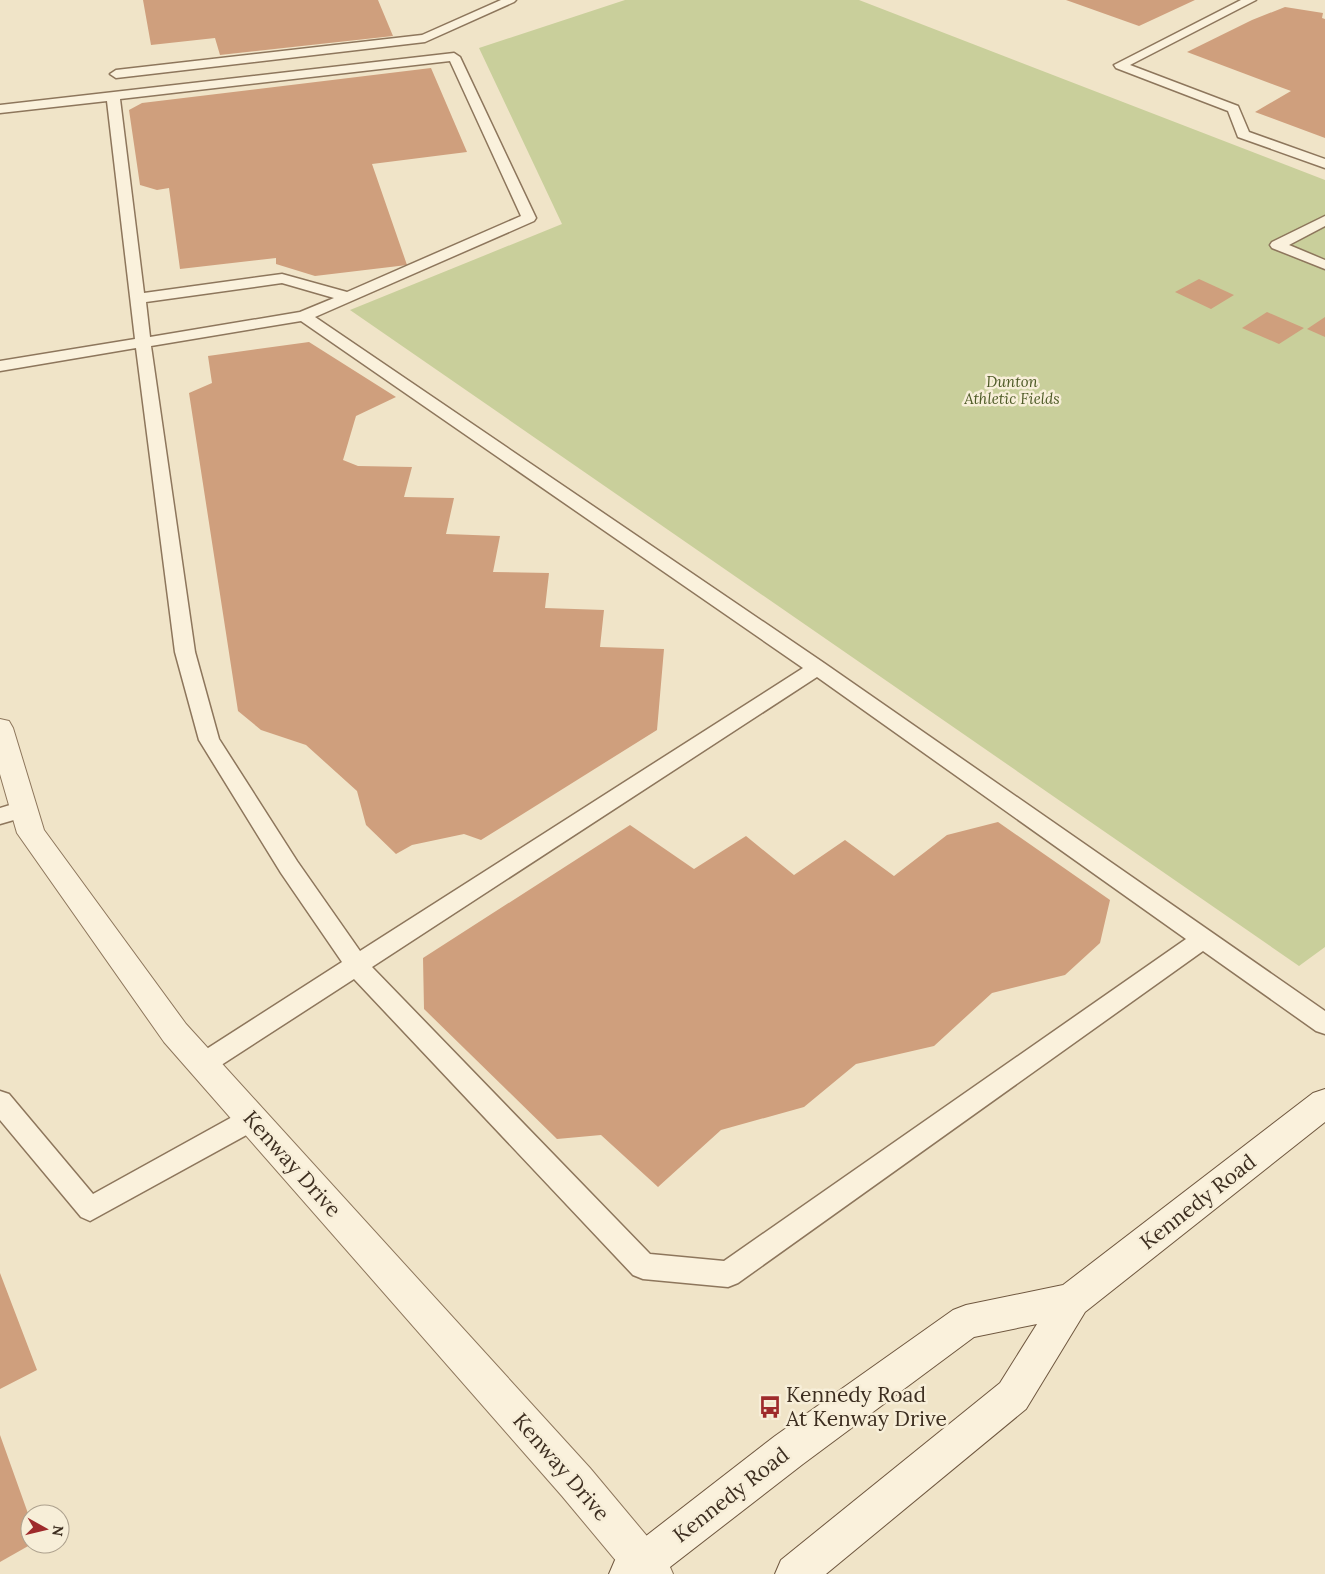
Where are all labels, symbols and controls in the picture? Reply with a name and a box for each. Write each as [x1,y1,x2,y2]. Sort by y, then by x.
park label: Dunton Athletic Fields [963,372,1060,408]
street label: Kenway Drive [237,1105,347,1223]
street label: Kennedy Road [1134,1148,1261,1255]
place label: Kennedy Road At Kenway Drive [785,1381,947,1432]
bus stop icon: Kennedy Road At Kenway Drive [757,1394,783,1420]
street label: Kenway Drive [507,1407,616,1526]
street label: Kennedy Road [667,1441,794,1548]
north arrow [20,1504,70,1554]
text: N [48,1524,68,1538]

